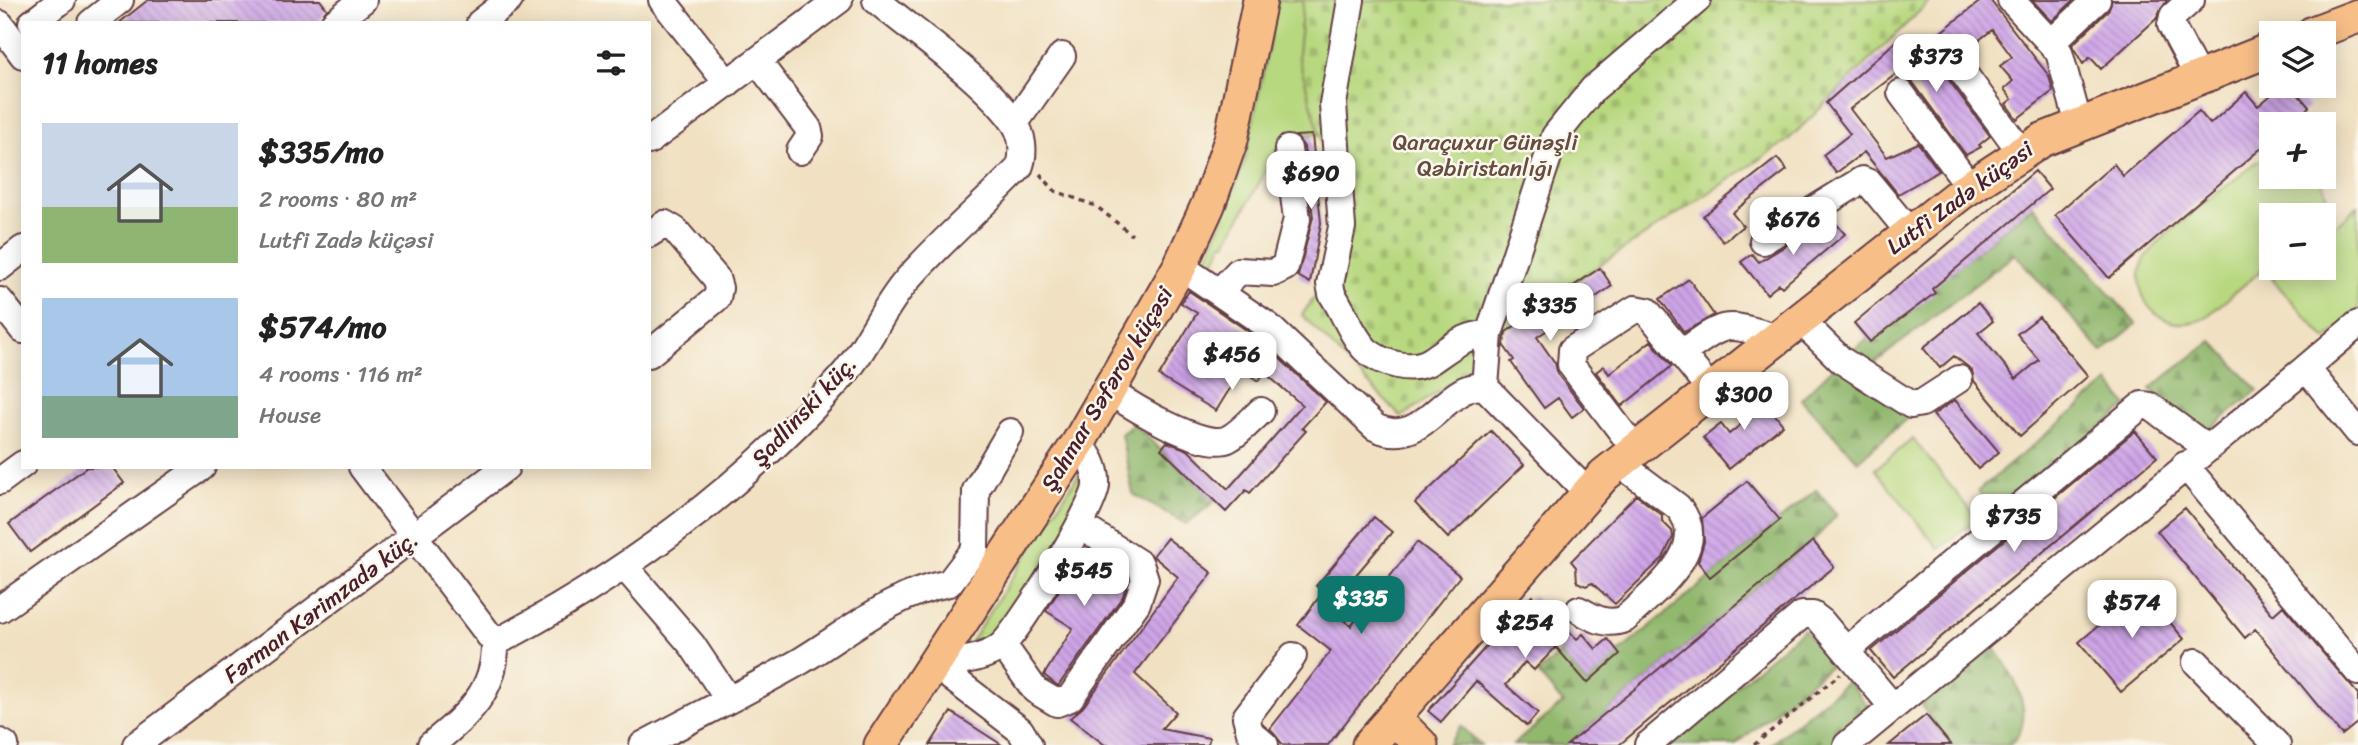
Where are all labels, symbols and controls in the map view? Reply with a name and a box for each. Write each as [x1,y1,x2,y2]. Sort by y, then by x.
map controls [2259,21,2336,280]
button: layers [2259,21,2336,98]
pin: $373 [1895,34,1977,94]
text: 11 homes [42,36,157,90]
text: $373 [1909,36,1963,77]
icon: filters [592,44,630,82]
button: + [2259,112,2336,189]
park label: Qaraçuxur Günəşli Qəbiristanlığı [1392,122,1578,189]
text: $335/mo [259,125,384,179]
street label: Lutfi Zadə küçəsi [1877,130,2043,266]
icon: home [98,151,182,235]
pin: $690 [1270,152,1352,211]
text: $690 [1282,153,1340,194]
text: 2 rooms · 80 m² [259,179,417,220]
pin: $676 [1752,198,1834,257]
text: $676 [1766,199,1820,240]
button: − [2259,203,2336,280]
text: Lutfi Zadə küçəsi [259,220,433,261]
street label: Şahmar Səfərov küçəsi [1029,278,1185,500]
pin: $335 [1509,284,1591,343]
text: $335 [1523,285,1577,326]
text: $574/mo [259,300,387,354]
icon: home [98,326,182,410]
pin: $456 [1191,332,1273,392]
text: $456 [1204,334,1260,375]
street label: Şadlinski küç. [741,345,867,477]
text: 4 rooms · 116 m² [259,354,423,395]
pin: $300 [1703,372,1785,432]
text: $300 [1715,374,1773,415]
text: House [259,395,321,436]
pin: $735 [1973,494,2055,554]
text: $735 [1986,496,2042,537]
street label: Fərman Kərimzadə küç. [214,520,428,694]
pin: $545 [1043,548,1125,608]
text: $545 [1055,550,1113,591]
pin: $335 [1320,576,1402,636]
text: $335 [1334,578,1388,619]
pin: $574 [2091,580,2173,640]
text: $574 [2103,582,2161,623]
pin: $254 [1484,600,1566,660]
text: $254 [1496,602,1554,643]

